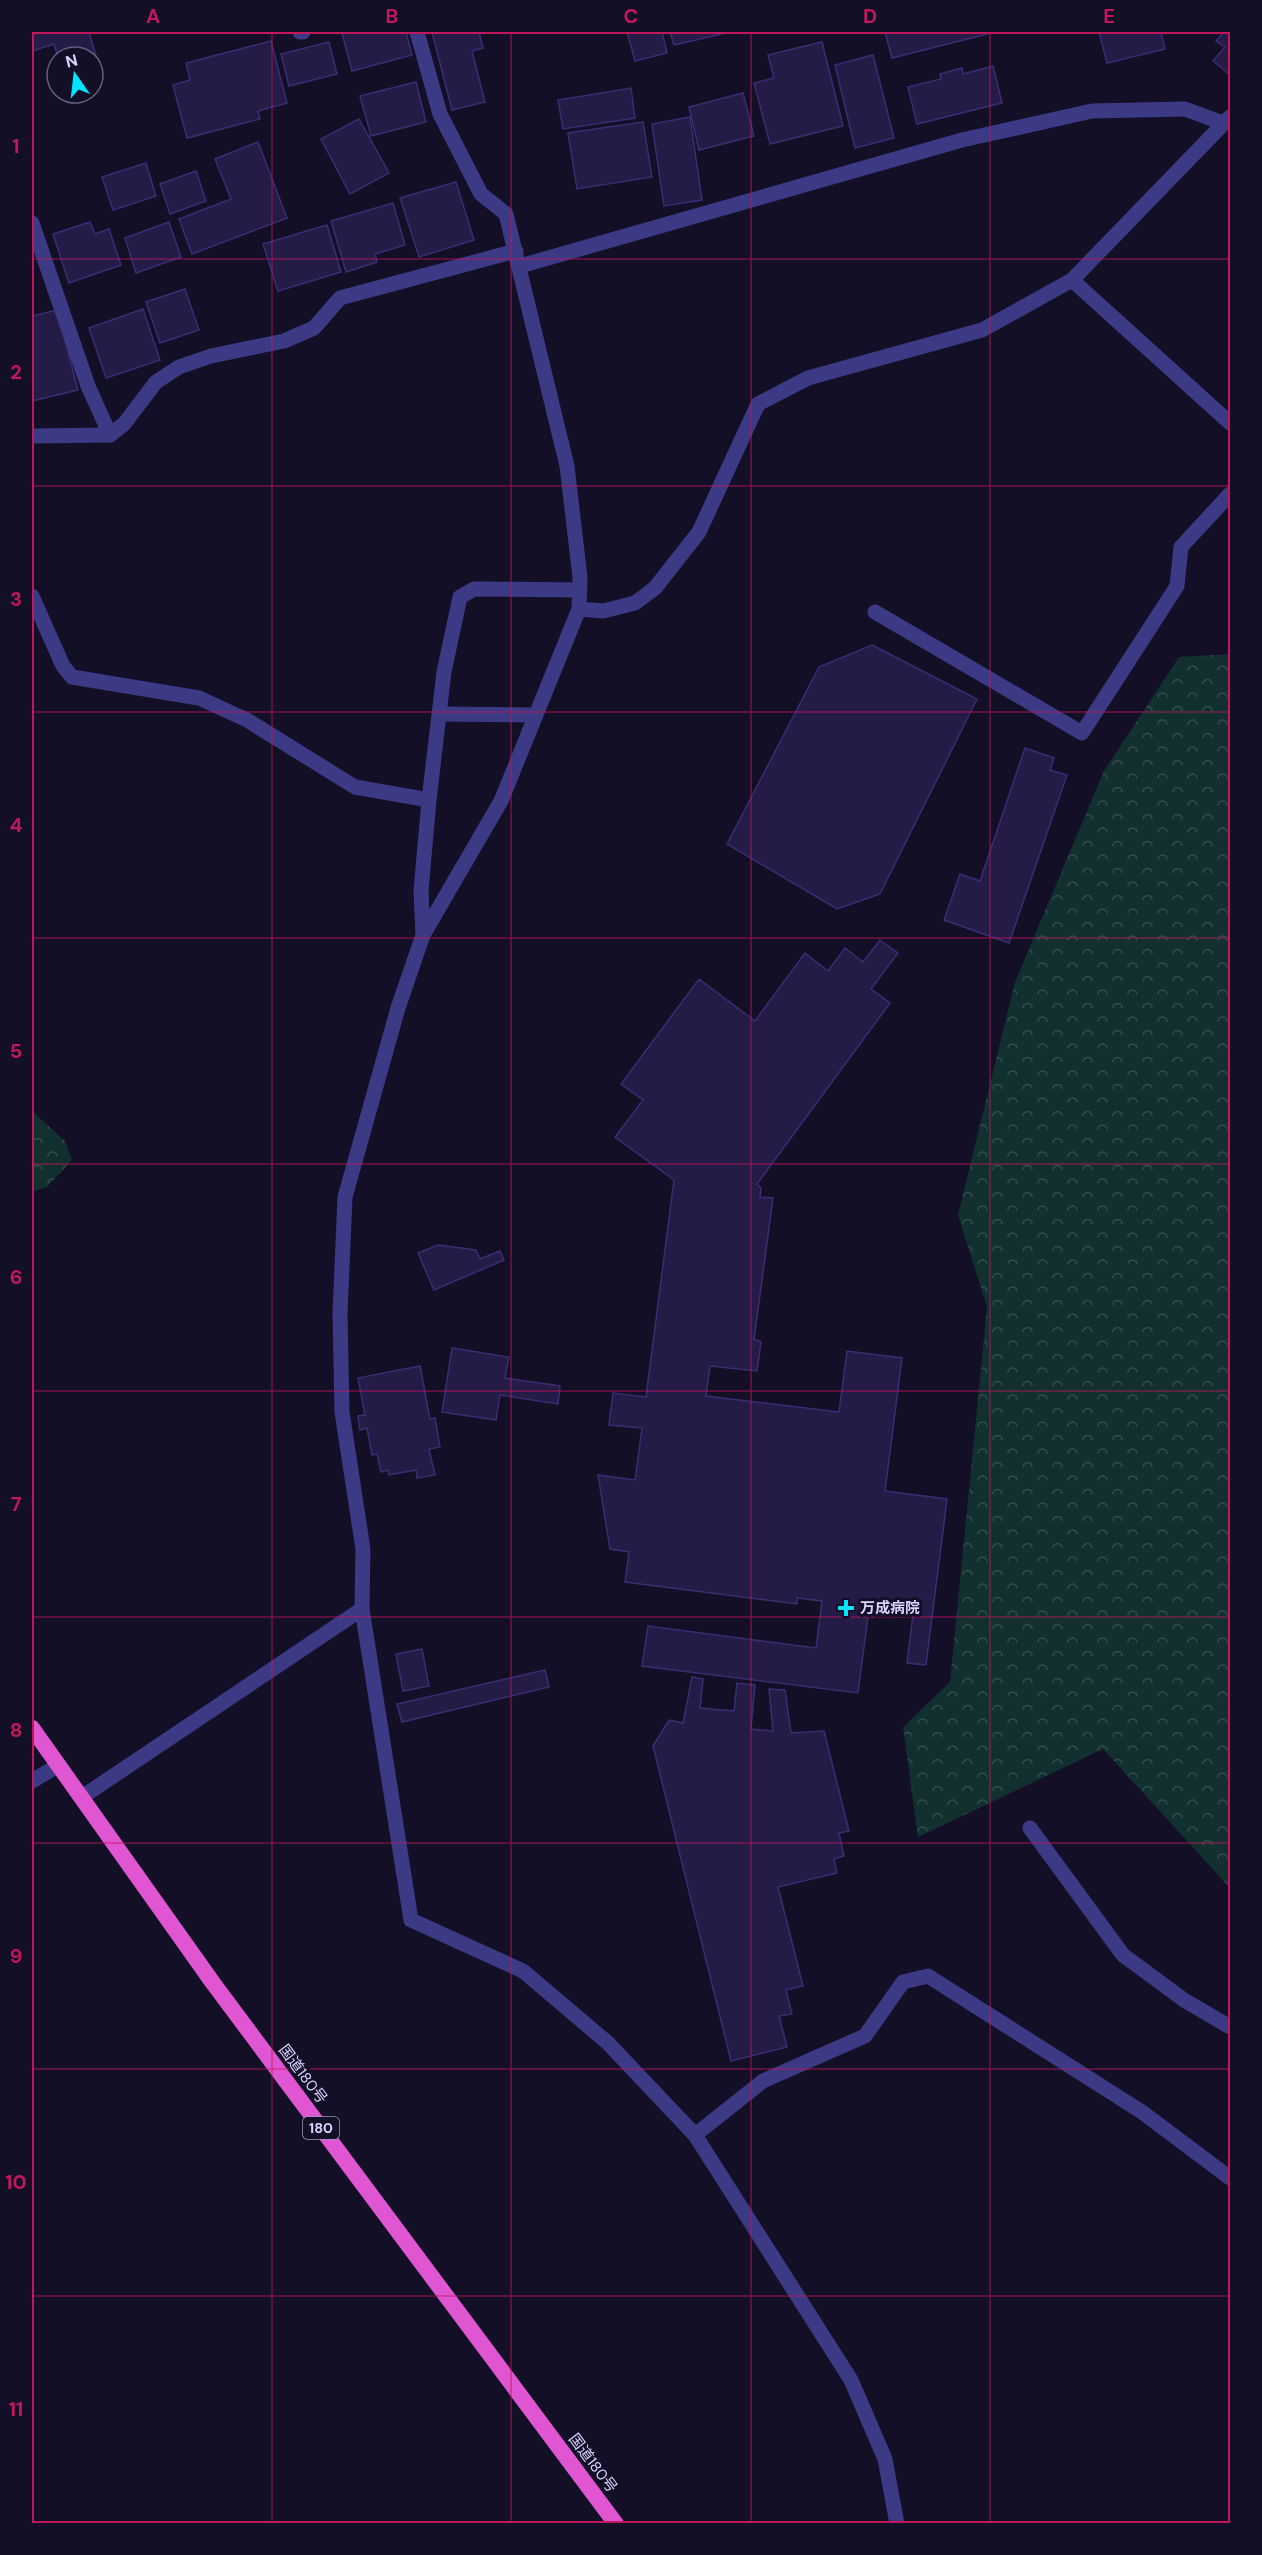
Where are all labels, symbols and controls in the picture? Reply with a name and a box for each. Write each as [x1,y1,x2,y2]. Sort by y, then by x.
text: A [146,3,160,29]
text: B [386,3,398,29]
text: C [624,3,638,29]
text: D [863,3,877,29]
text: E [1103,3,1115,29]
north arrow [45,45,105,105]
text: N [63,49,80,73]
text: 1 [12,133,20,159]
text: 2 [10,359,22,385]
text: 3 [10,586,22,612]
text: 4 [10,812,23,838]
text: 5 [10,1038,22,1064]
text: 6 [10,1264,22,1290]
text: 7 [11,1491,22,1517]
place label: 万成病院 [860,1598,920,1618]
marker: 万成病院 [837,1599,855,1617]
text: 8 [10,1717,22,1743]
text: 9 [10,1943,22,1969]
street label: 国道180号 [274,2040,332,2108]
road number: 180 [303,2117,339,2139]
text: 10 [5,2169,27,2195]
text: 11 [9,2396,23,2422]
street label: 国道180号 [564,2429,622,2497]

